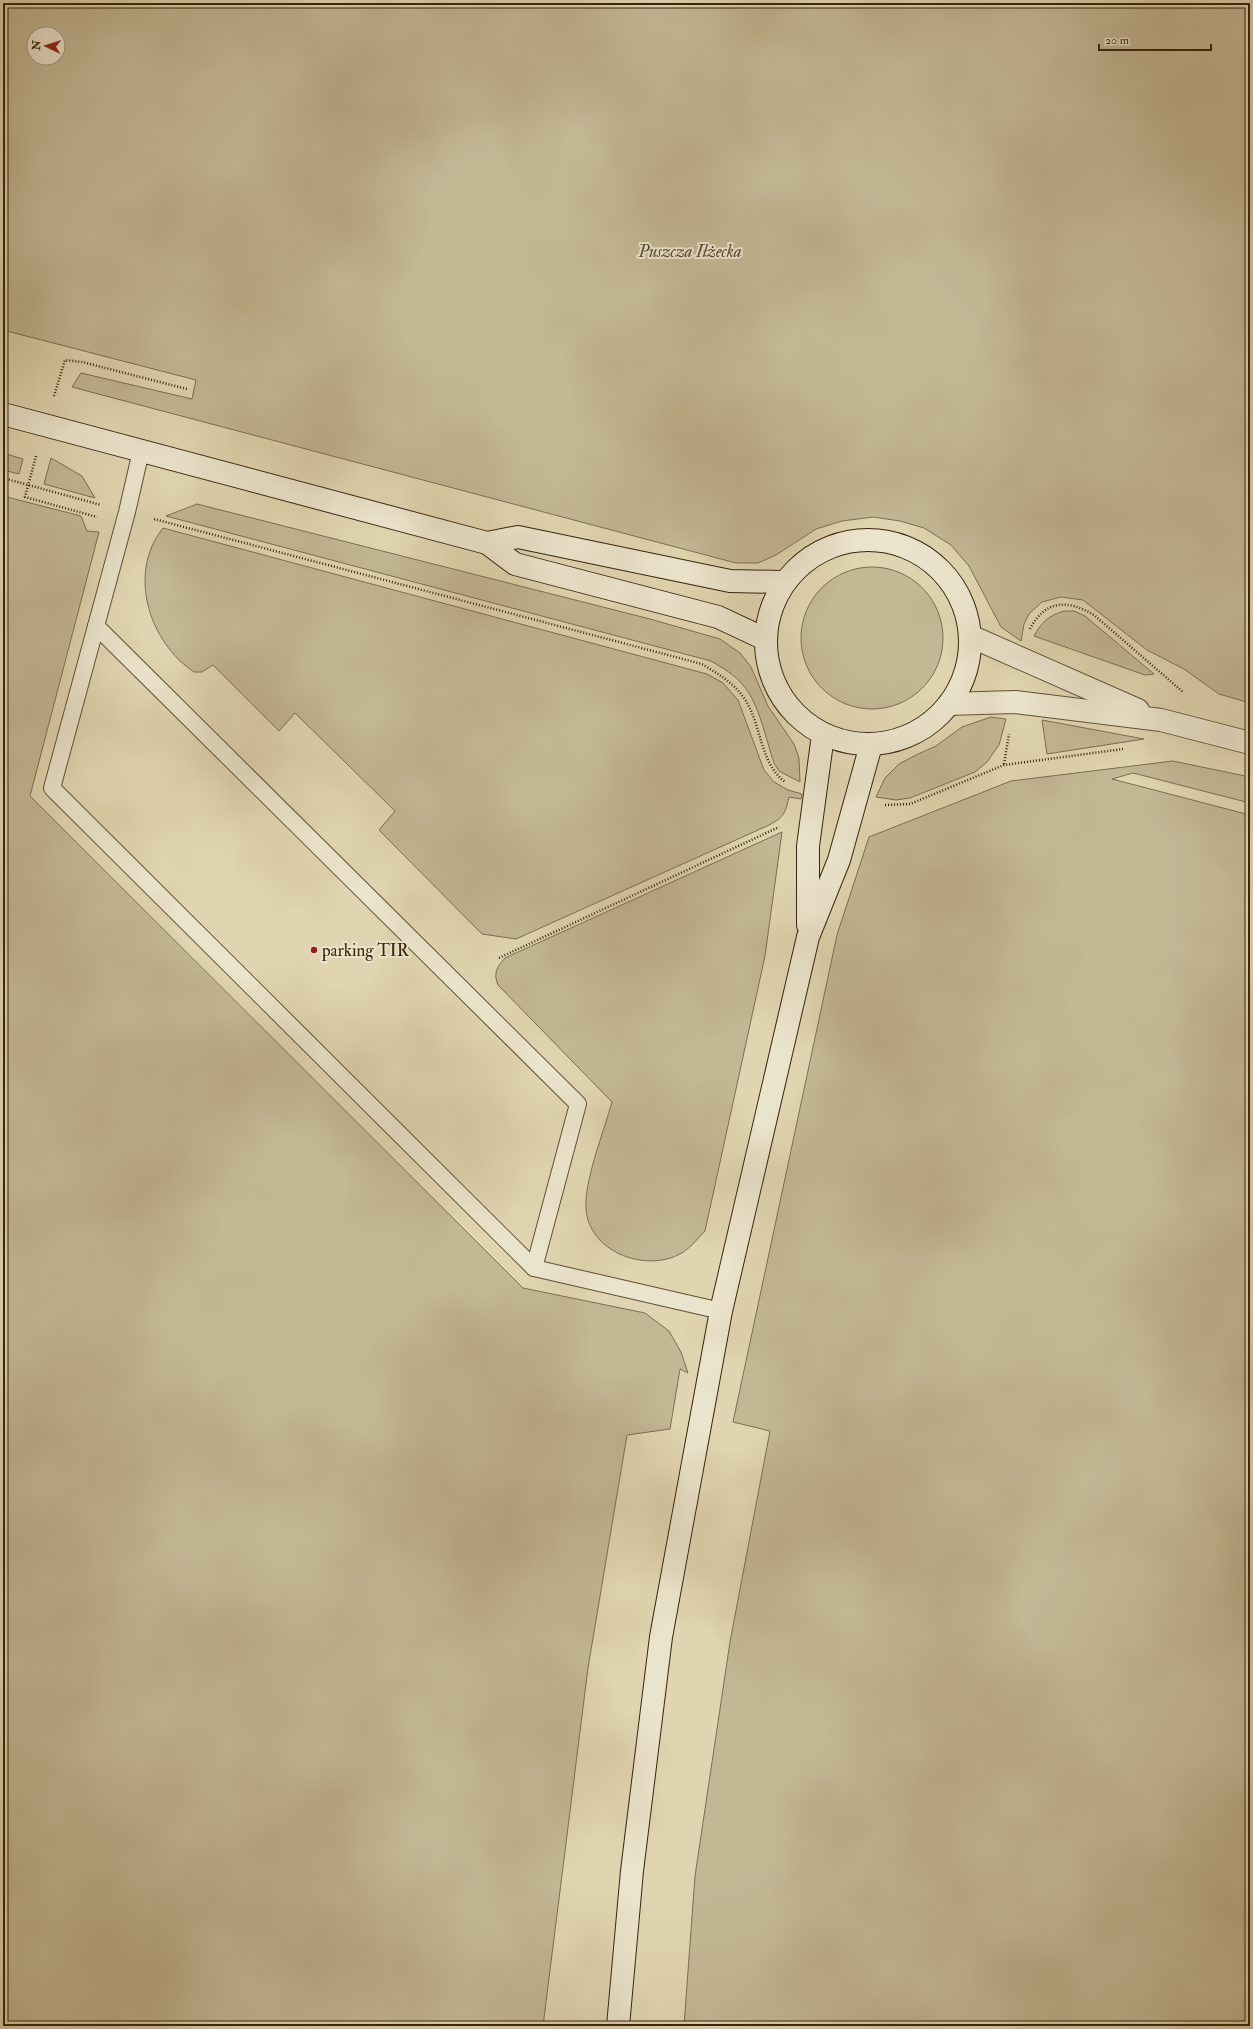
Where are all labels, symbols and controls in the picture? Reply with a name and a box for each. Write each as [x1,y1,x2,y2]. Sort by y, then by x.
north arrow [26,26,66,66]
scale bar [1099,26,1211,52]
text: 20 m [1105,33,1130,48]
text: N [30,39,43,52]
park label: Puszcza Iłżecka [637,241,742,262]
place label: parking TIR [321,940,410,962]
marker: parking TIR [309,945,319,955]

